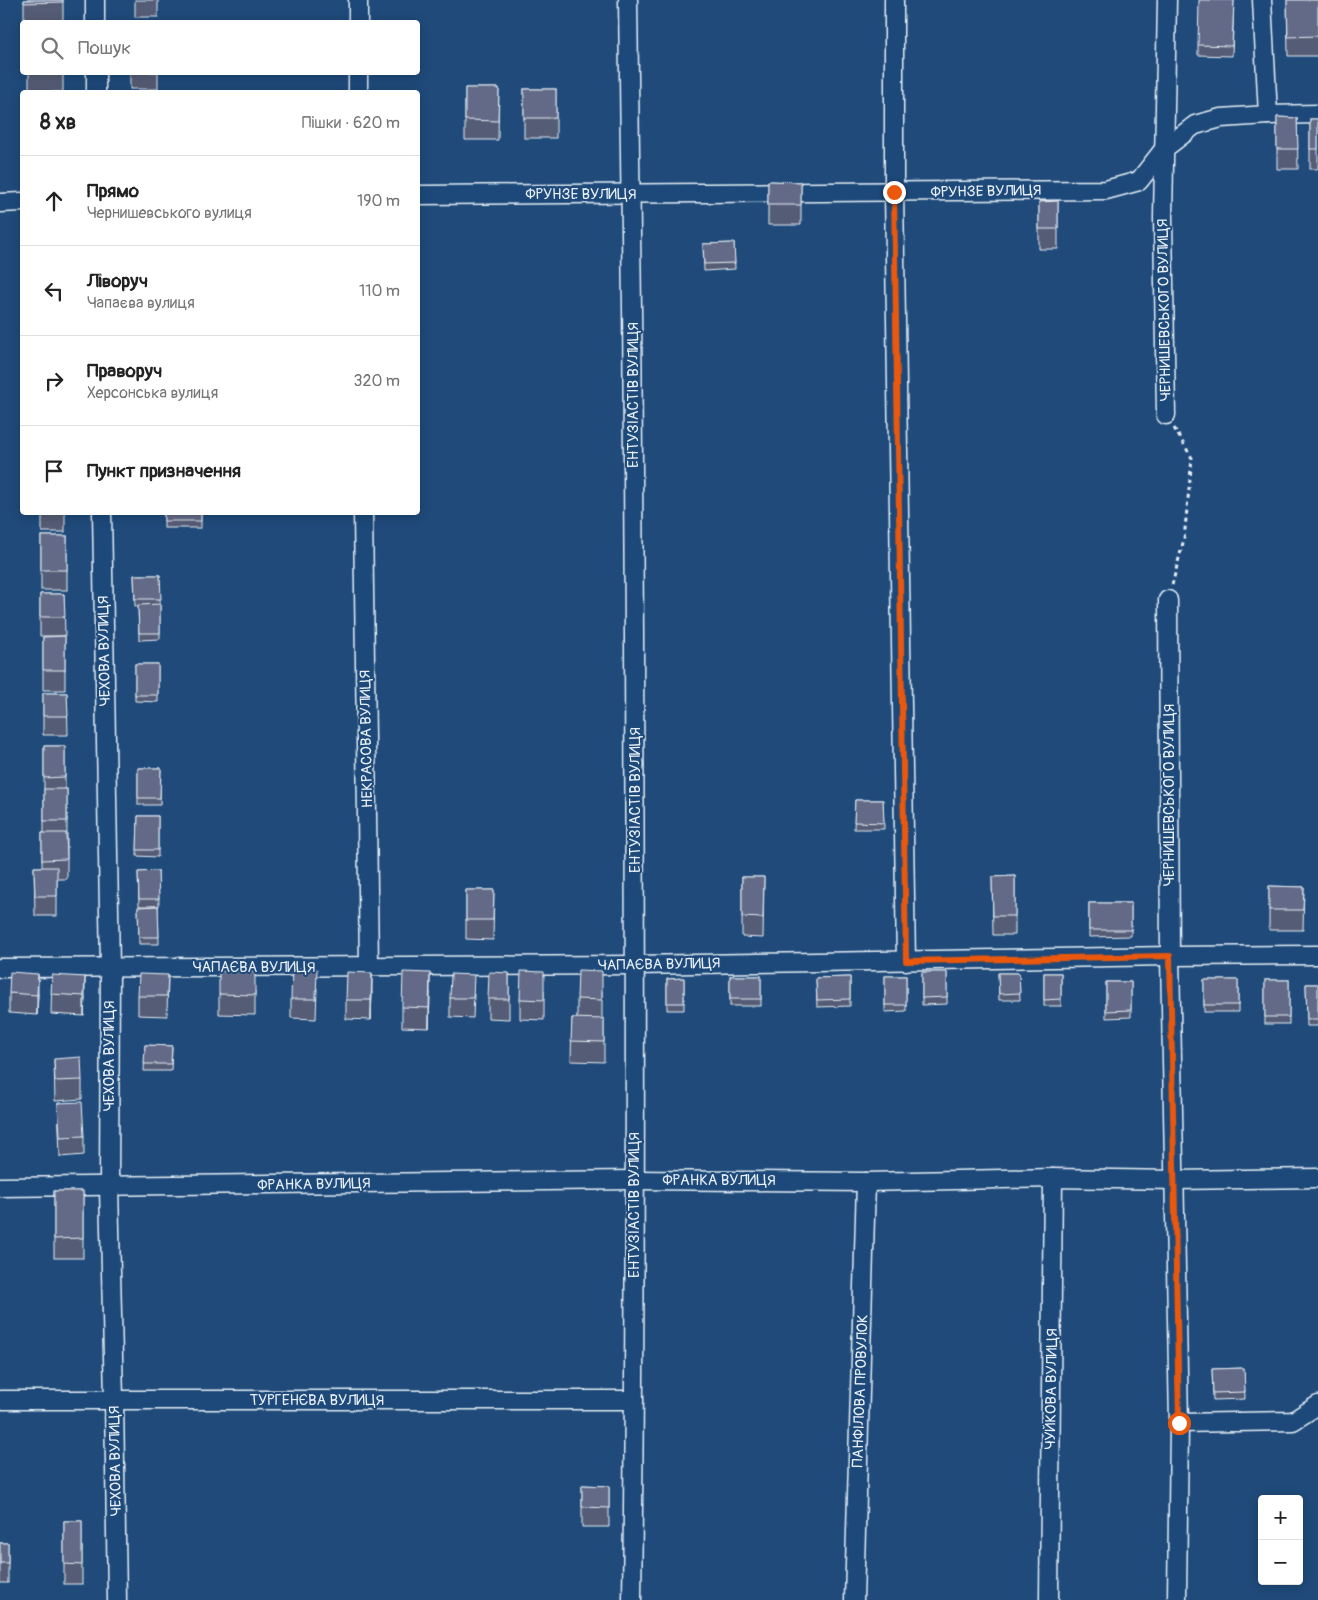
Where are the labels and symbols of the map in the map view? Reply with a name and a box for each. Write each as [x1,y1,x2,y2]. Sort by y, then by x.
route end [883,181,906,204]
street label: ФРУНЗЕ ВУЛИЦЯ [930,181,1042,202]
street label: ФРУНЗЕ ВУЛИЦЯ [526,185,636,204]
street label: ЧЕРНИШЕВСЬКОГО ВУЛИЦЯ [1153,219,1176,401]
street label: ЕНТУЗІАСТІВ ВУЛИЦЯ [624,322,643,468]
street label: ЧЕХОВА ВУЛИЦЯ [94,595,115,706]
street label: НЕКРАСОВА ВУЛИЦЯ [356,670,377,808]
street label: ЧЕРНИШЕВСЬКОГО ВУЛИЦЯ [1160,704,1179,886]
street label: ЕНТУЗІАСТІВ ВУЛИЦЯ [626,727,645,873]
street label: ЧАПАЄВА ВУЛИЦЯ [597,954,721,975]
street label: ЧАПАЄВА ВУЛИЦЯ [193,958,315,977]
street label: ЧЕХОВА ВУЛИЦЯ [100,1001,119,1111]
street label: ЕНТУЗІАСТІВ ВУЛИЦЯ [625,1132,644,1278]
street label: ФРАНКА ВУЛИЦЯ [662,1171,776,1190]
street label: ФРАНКА ВУЛИЦЯ [257,1174,371,1195]
street label: ПАНФІЛОВА ПРОВУЛОК [848,1314,873,1468]
street label: ЧУЙКОВА ВУЛИЦЯ [1041,1328,1062,1450]
street label: ТУРГЕНЄВА ВУЛИЦЯ [250,1391,384,1410]
street label: ЧЕХОВА ВУЛИЦЯ [105,1405,126,1516]
route start [1168,1412,1191,1435]

